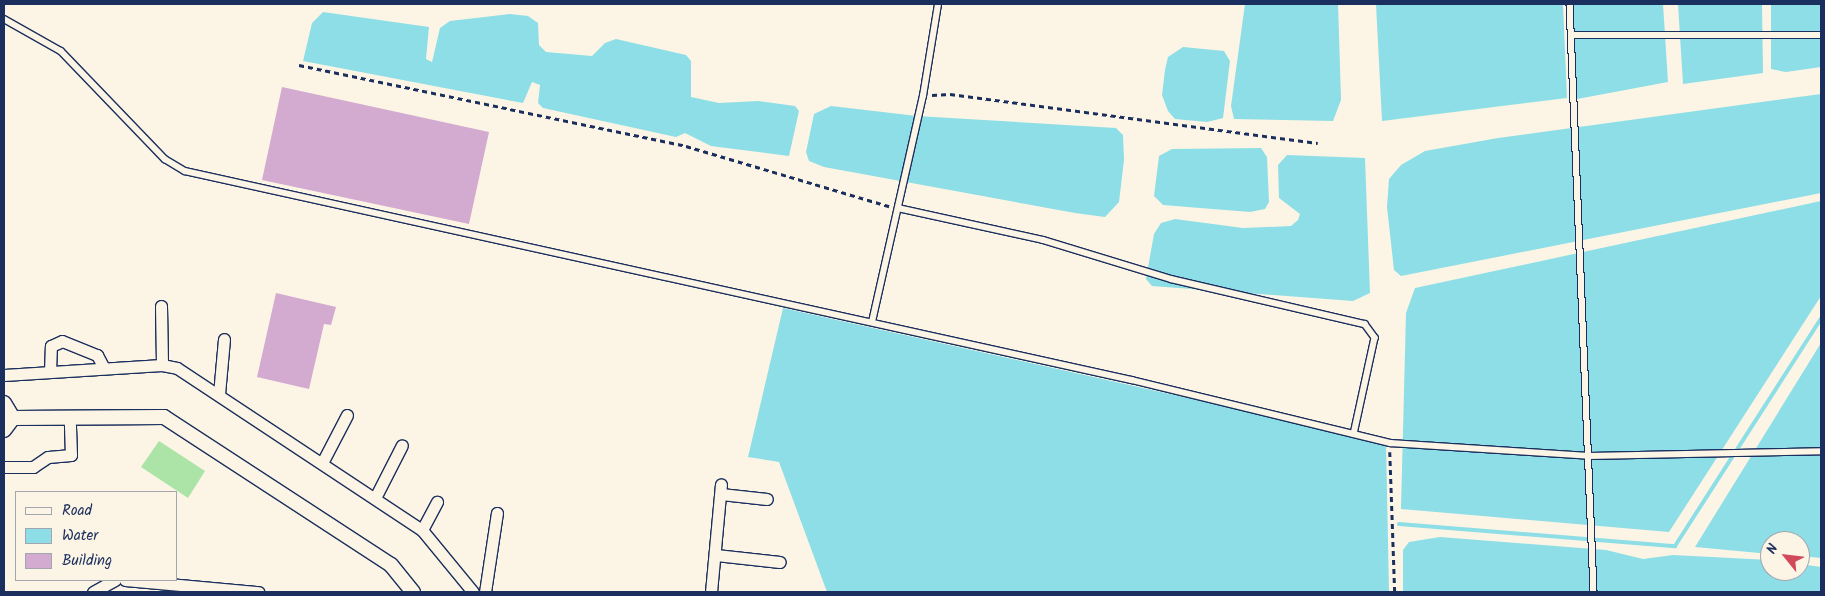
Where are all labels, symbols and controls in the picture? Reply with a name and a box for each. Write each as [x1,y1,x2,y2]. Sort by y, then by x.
legend [15,491,178,581]
text: Road [62,499,92,523]
text: Water [62,524,98,548]
north arrow [1760,531,1810,581]
text: N [1761,540,1785,558]
text: Building [62,549,112,573]

